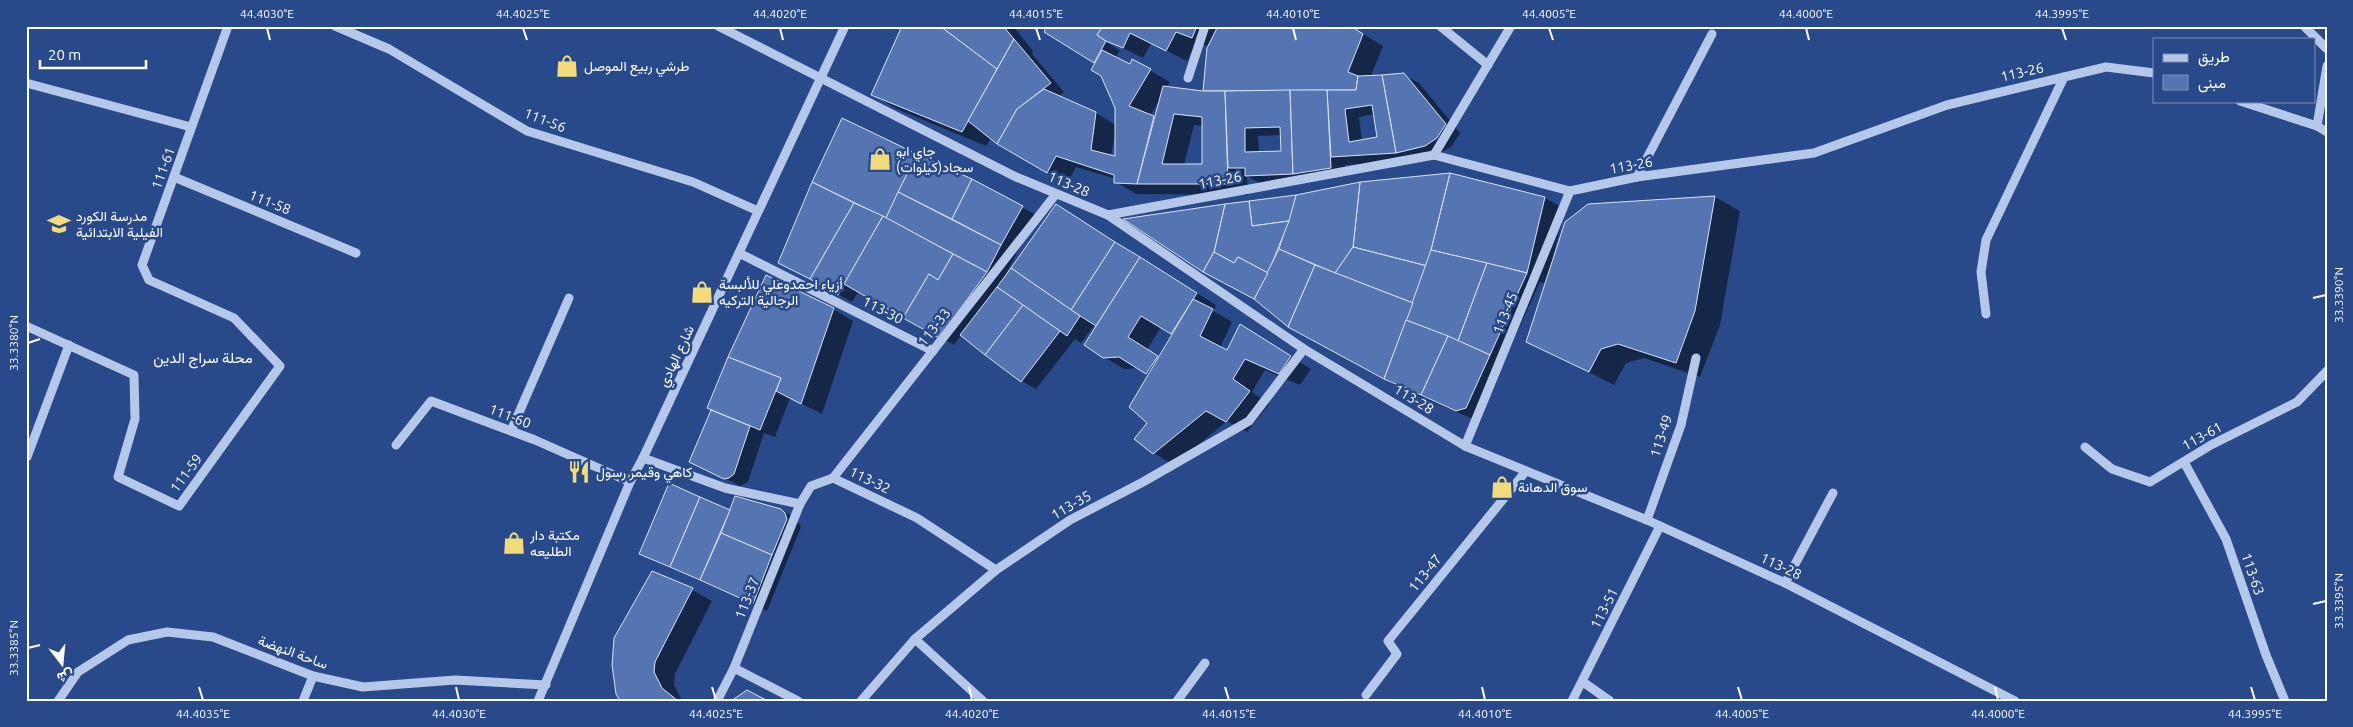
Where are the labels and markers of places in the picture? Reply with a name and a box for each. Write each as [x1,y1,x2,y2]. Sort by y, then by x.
shop icon: طرشي ربيع الموصل [554,53,580,79]
place label: طرشي ربيع الموصل [584,58,689,78]
place label: جاي ابو سجاد(كيلوات) [896,143,973,176]
shop icon: جاي ابو سجاد(كيلوات) [867,146,893,172]
place label: مدرسة الكورد الفيلية الابتدائية [76,208,163,241]
school or university icon: مدرسة الكورد الفيلية الابتدائية [46,211,72,237]
place label: أزياء احمدوعلي للألبسة الرجالية التركيه [719,276,843,309]
shop icon: أزياء احمدوعلي للألبسة الرجالية التركيه [689,279,715,305]
restaurant icon: كاهي وقيمر رسول [566,459,592,485]
place label: كاهي وقيمر رسول [596,464,692,484]
shop icon: سوق الدهانة [1489,474,1515,500]
place label: سوق الدهانة [1518,479,1588,496]
place label: مكتبة دار الطليعه [529,527,580,559]
shop icon: مكتبة دار الطليعه [501,530,527,556]

